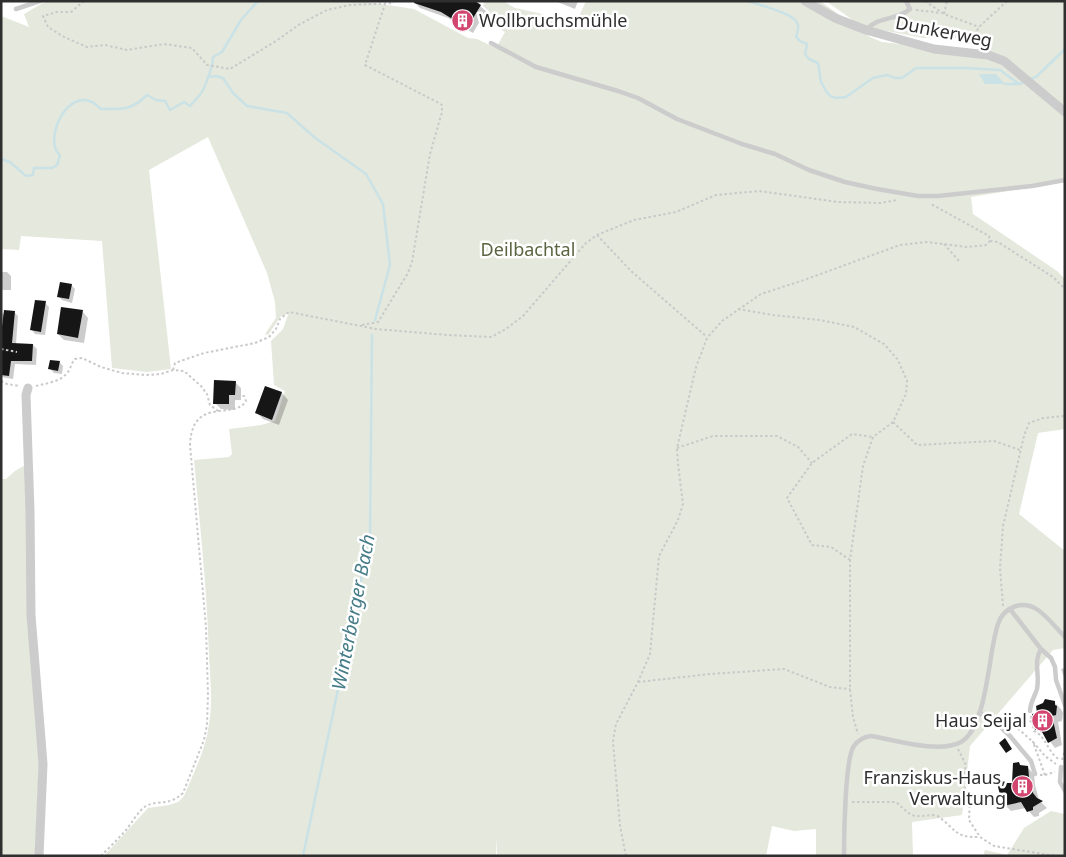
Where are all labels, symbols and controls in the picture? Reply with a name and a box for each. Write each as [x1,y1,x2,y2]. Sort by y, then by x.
building icon: Wollbruchsmühle [451,8,475,32]
place label: Wollbruchsmühle [479,8,627,32]
street label: Dunkerweg [894,10,994,52]
park label: Deilbachtal [481,237,575,261]
water label: Winterberger Bach [325,532,381,692]
place label: Haus Seijal [935,708,1027,732]
building icon: Haus Seijal [1031,708,1055,732]
place label: Franziskus-Haus, Verwaltung [863,765,1006,810]
building icon: Franziskus-Haus, Verwaltung [1010,775,1034,799]

